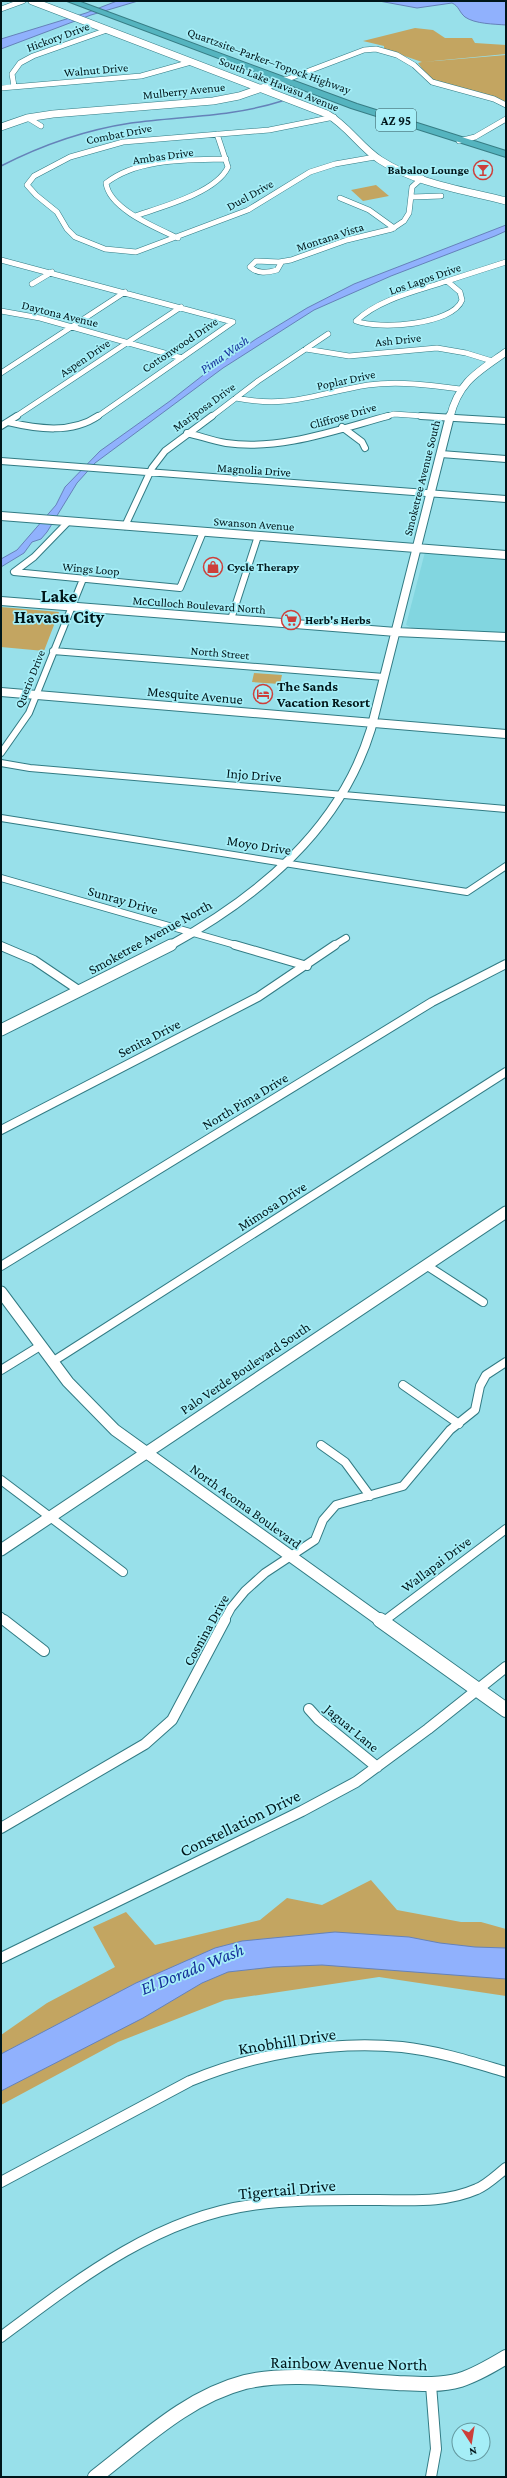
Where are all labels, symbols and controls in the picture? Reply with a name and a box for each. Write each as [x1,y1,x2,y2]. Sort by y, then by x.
street label: Hickory Drive [25,19,91,55]
street label: Quartzsite–Parker–Topock Highway [185,25,353,97]
street label: South Lake Havasu Avenue [217,53,341,115]
street label: Walnut Drive [63,60,129,80]
street label: Mulberry Avenue [142,80,226,102]
road number: AZ 95 [376,109,416,131]
street label: Combat Drive [85,121,153,147]
street label: Ambas Drive [132,145,194,167]
bar icon: Babaloo Lounge [472,159,494,181]
place label: Babaloo Lounge [387,163,469,177]
street label: Duel Drive [224,176,276,214]
street label: Montana Vista [295,219,366,254]
street label: Los Lagos Drive [387,260,463,298]
street label: Daytona Avenue [20,298,100,330]
street label: Cottonwood Drive [139,314,221,376]
street label: Ash Drive [374,331,422,349]
water label: Pima Wash [197,332,251,377]
street label: Aspen Drive [57,336,113,380]
street label: Poplar Drive [316,367,376,393]
street label: Mariposa Drive [170,380,238,434]
street label: Cliffrose Drive [308,400,378,432]
street label: Smoketree Avenue South [401,418,443,537]
street label: Magnolia Drive [217,460,291,480]
street label: Swanson Avenue [213,514,295,534]
shop icon: Cycle Therapy [202,556,224,578]
street label: Wings Loop [62,560,120,578]
place label: Cycle Therapy [227,560,299,574]
district label: Lake Havasu City [14,586,105,627]
street label: McCulloch Boulevard North [132,593,267,617]
supermarket icon: Herb's Herbs [280,609,302,631]
place label: Herb's Herbs [305,613,371,627]
street label: North Street [190,643,251,663]
street label: Querio Drive [12,648,48,710]
place label: The Sands Vacation Resort [276,678,371,710]
street label: Mesquite Avenue [146,683,244,707]
hotel icon: The Sands Vacation Resort [252,683,274,705]
street label: Injo Drive [226,765,282,786]
street label: Moyo Drive [226,832,292,858]
street label: Sunray Drive [86,882,160,918]
street label: Smoketree Avenue North [85,896,215,978]
street label: Senita Drive [115,1015,183,1061]
street label: North Pima Drive [199,1069,291,1133]
street label: Mimosa Drive [235,1178,309,1234]
street label: Palo Verde Boulevard South [177,1318,313,1418]
street label: North Acoma Boulevard [187,1460,305,1552]
street label: Wallapai Drive [398,1533,474,1595]
street label: Cosnina Drive [180,1592,232,1668]
street label: Jaguar Lane [320,1699,382,1755]
street label: Constellation Drive [177,1786,304,1861]
water label: El Dorado Wash [137,1939,247,1999]
street label: Knobhill Drive [237,2024,337,2059]
street label: Tigertail Drive [237,2176,337,2203]
street label: Rainbow Avenue North [270,2353,428,2374]
north arrow [451,2422,491,2462]
text: N [468,2445,478,2459]

